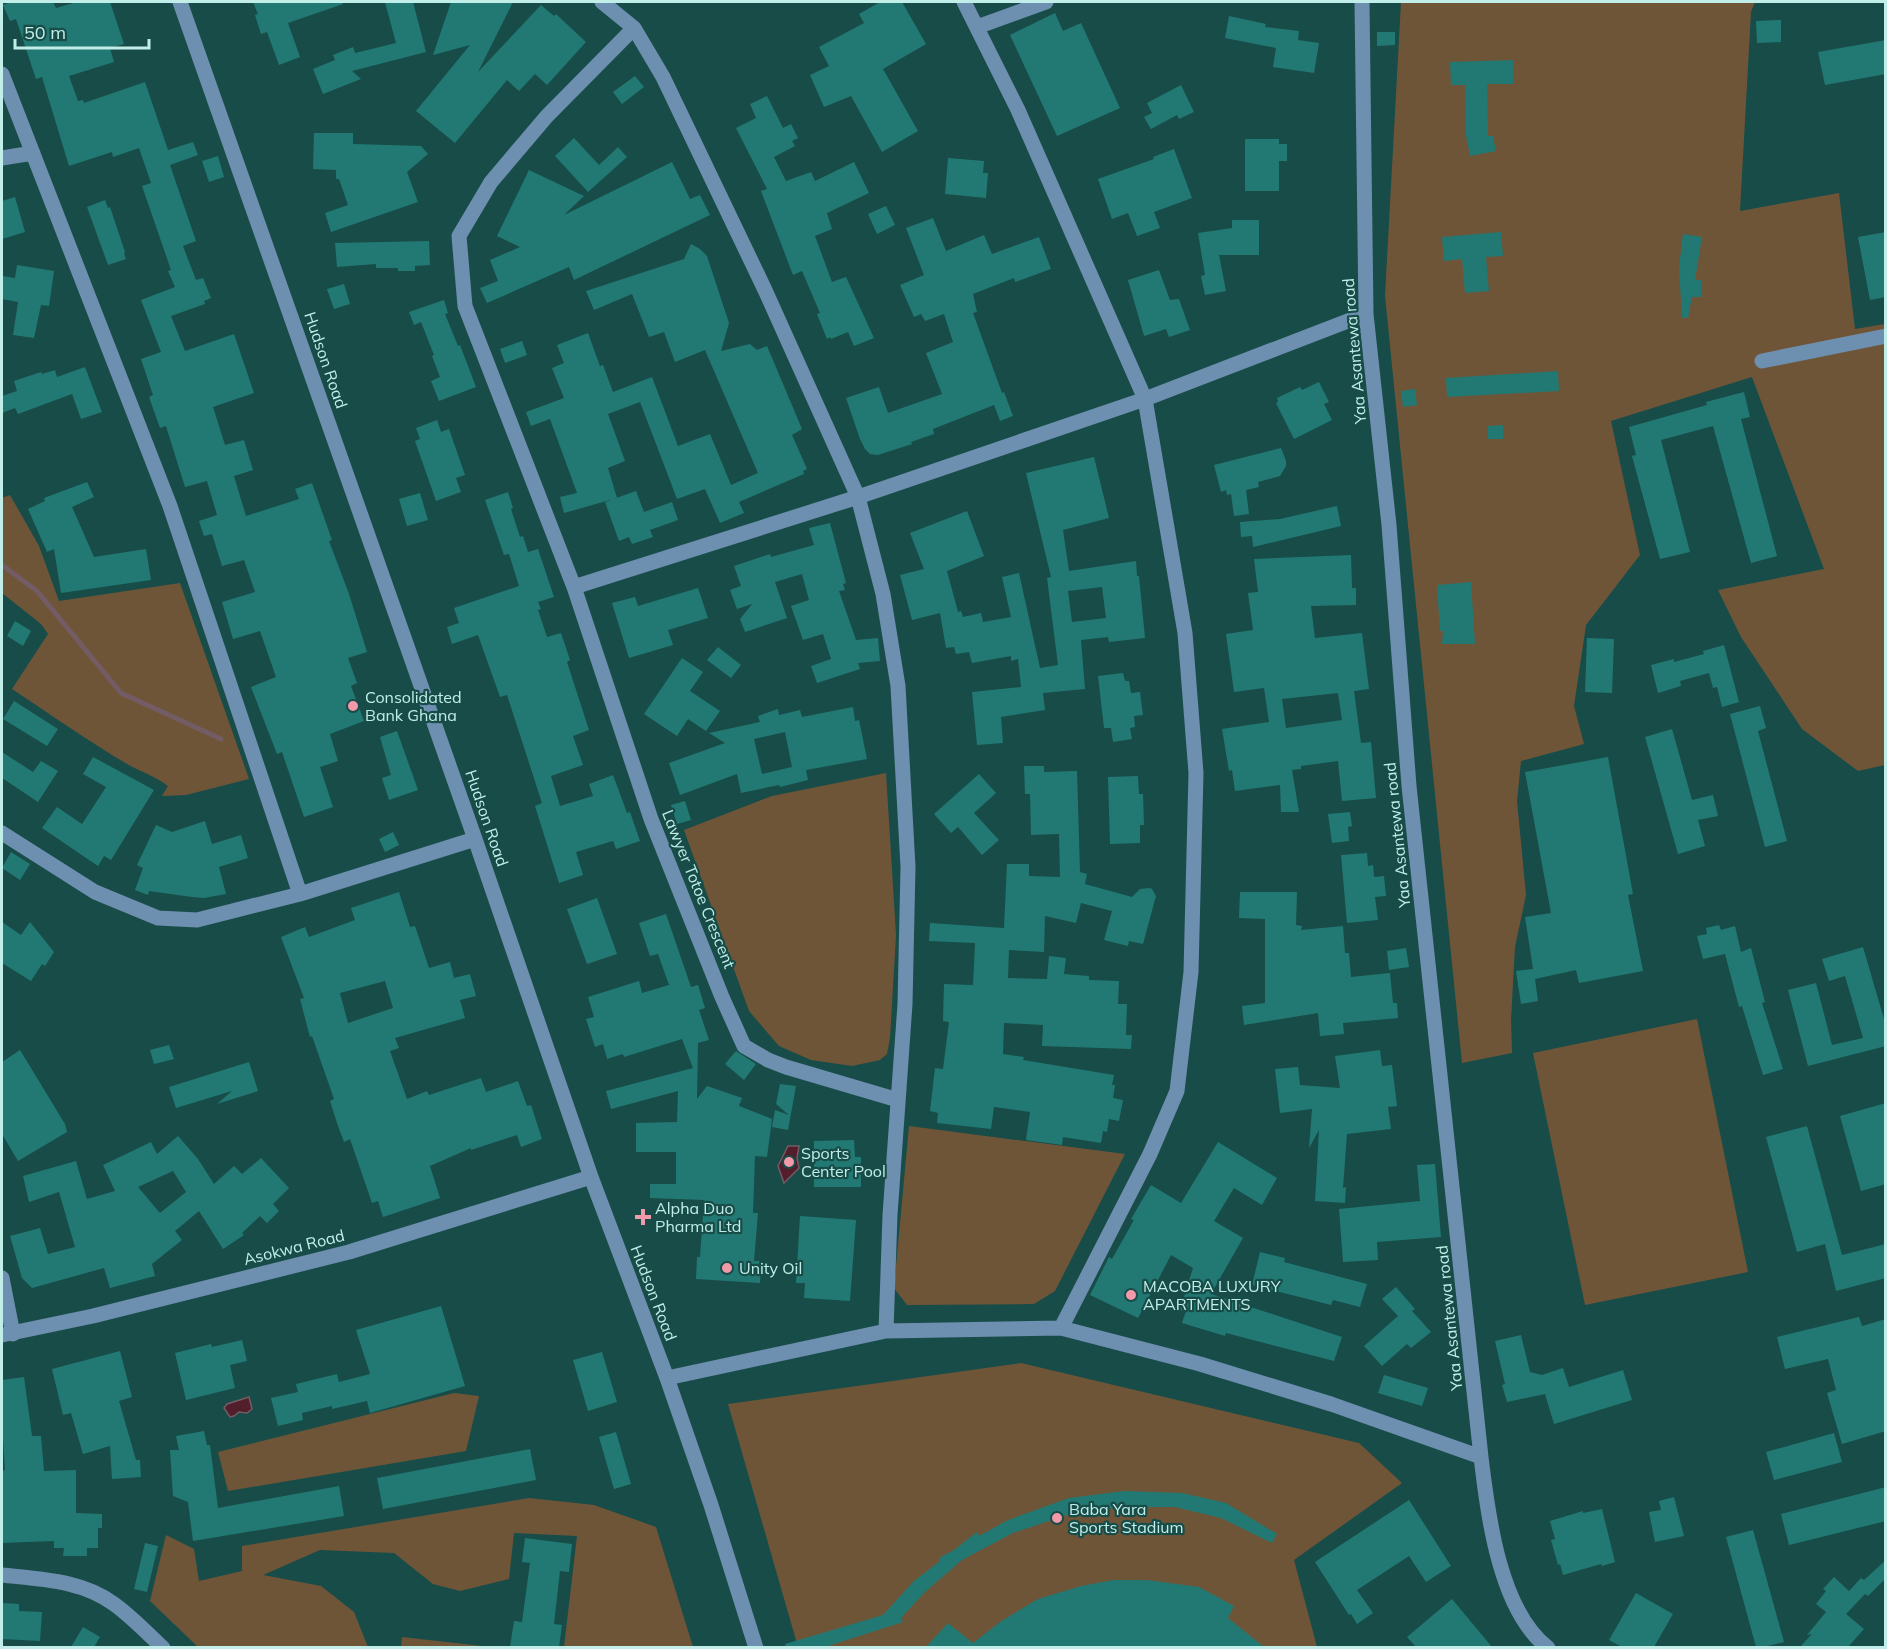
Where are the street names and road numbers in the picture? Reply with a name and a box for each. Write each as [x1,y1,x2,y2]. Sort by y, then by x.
street label: Yaa Asantewa road [1338,277,1370,426]
street label: Hudson Road [300,309,352,411]
street label: Yaa Asantewa road [1379,761,1415,910]
street label: Hudson Road [461,767,513,869]
street label: Lawyer Totoe Crescent [658,807,740,972]
street label: Asokwa Road [241,1225,347,1269]
street label: Hudson Road [627,1242,681,1344]
street label: Yaa Asantewa road [1431,1244,1467,1393]

